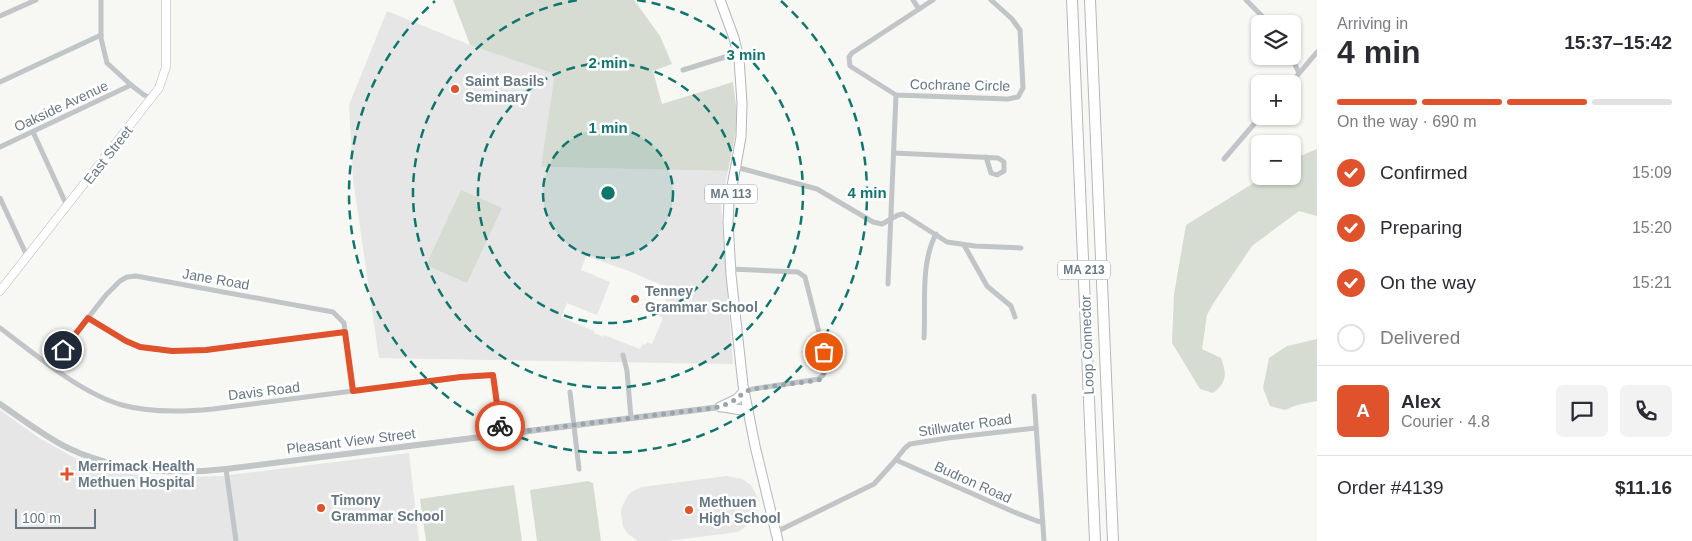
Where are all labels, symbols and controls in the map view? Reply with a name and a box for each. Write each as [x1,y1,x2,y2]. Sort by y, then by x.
map controls [1251,15,1301,185]
button: layers [1251,15,1301,65]
text: Arriving in [1337,15,1408,32]
text: 15:37–15:42 [1564,32,1672,53]
text: 4 min [1337,34,1421,70]
text: 3 min [726,46,766,63]
text: 2 min [588,54,628,71]
place label: Saint Basils Seminary [465,73,545,105]
button: + [1251,75,1301,125]
street label: Cochrane Circle [910,76,1011,94]
street label: Oakside Avenue [12,77,111,135]
marker: Saint Basils Seminary [449,83,461,95]
text: On the way · 690 m [1337,113,1477,130]
text: 1 min [588,119,628,136]
street label: East Street [80,123,136,187]
button: − [1251,135,1301,185]
icon: check [1337,159,1365,187]
text: Confirmed [1380,162,1468,183]
text: 15:09 [1632,164,1672,181]
centre of rings [599,184,617,202]
road number: MA 113 [705,184,757,203]
text: 4 min [847,184,887,201]
icon: check [1337,214,1365,242]
text: Preparing [1380,217,1462,238]
text: 15:20 [1632,219,1672,236]
road number: MA 213 [1058,260,1110,280]
street label: Jane Road [181,265,251,293]
icon: check [1337,269,1365,297]
text: On the way [1380,272,1476,293]
text: 15:21 [1632,274,1672,291]
place label: Tenney Grammar School [645,283,758,315]
marker: Tenney Grammar School [629,293,641,305]
street label: Loop Connector [1077,295,1097,395]
text: Delivered [1380,327,1460,348]
pin [42,329,84,371]
pin [803,331,845,373]
icon: home [49,336,77,364]
icon: bag [810,338,838,366]
street label: Davis Road [227,379,301,403]
button: chat [1556,385,1608,437]
button: phone [1620,385,1672,437]
text: Alex [1401,391,1441,412]
text: A [1356,400,1370,421]
courier [475,401,525,451]
street label: Stillwater Road [917,411,1013,439]
icon: bike [486,412,514,440]
text: Courier · 4.8 [1401,413,1490,430]
street label: Pleasant View Street [286,425,416,457]
place label: Merrimack Health Methuen Hospital [78,458,195,490]
street label: Budron Road [932,458,1014,506]
marker: Merrimack Health Methuen Hospital [60,467,74,481]
text: Order #4139 [1337,477,1444,498]
text: $11.16 [1615,477,1672,498]
place label: Timony Grammar School [331,492,444,524]
place label: Methuen High School [699,494,781,526]
marker: Timony Grammar School [315,502,327,514]
marker: Methuen High School [683,504,695,516]
scale bar [15,506,96,529]
text: 100 m [22,510,61,526]

